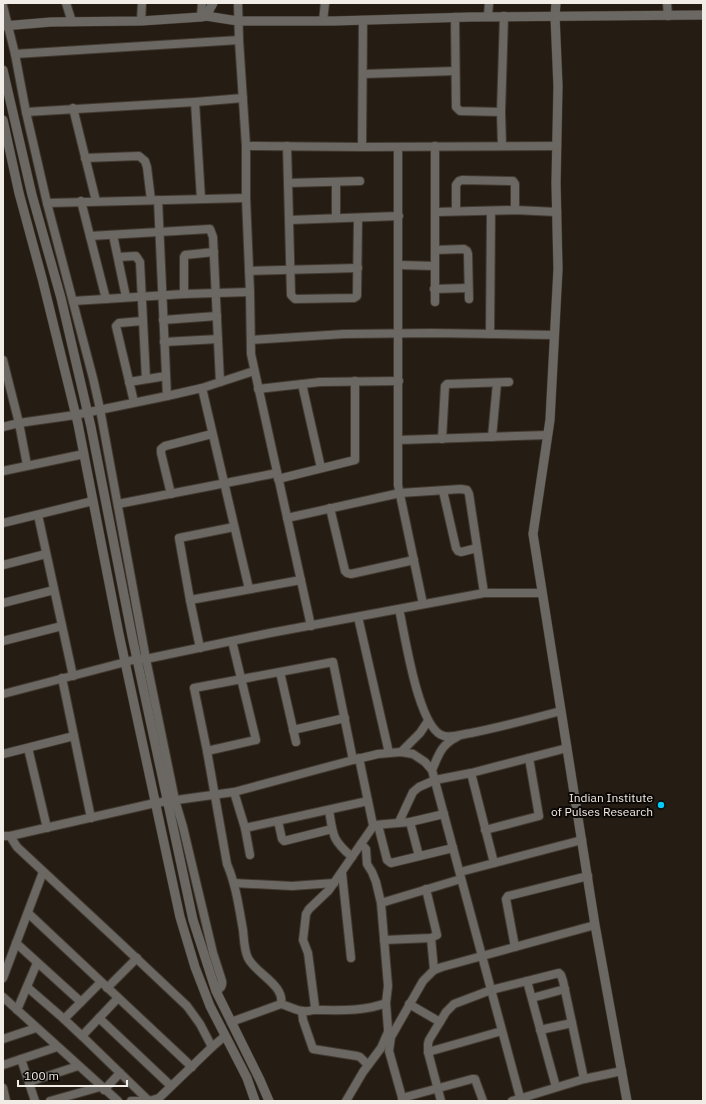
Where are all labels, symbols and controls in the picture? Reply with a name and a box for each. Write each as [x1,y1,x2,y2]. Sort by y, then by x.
place label: Indian Institute of Pulses Research [551,790,653,819]
marker: Indian Institute of Pulses Research [656,800,666,810]
scale bar [18,1062,127,1088]
text: 100 m [24,1068,59,1083]

